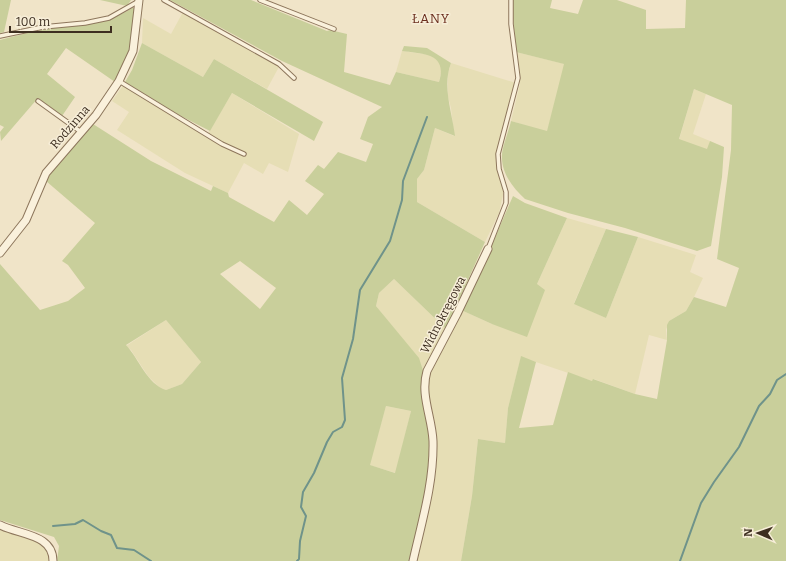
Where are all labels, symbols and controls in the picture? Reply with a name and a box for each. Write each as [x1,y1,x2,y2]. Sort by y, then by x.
scale bar [10,8,111,34]
district label: ŁANY [412,11,450,26]
text: 100 m [16,15,51,29]
street label: Rodzinna [47,102,93,152]
street label: Widnokręgowa [418,274,469,356]
north arrow [738,513,778,553]
text: N [742,528,755,537]

